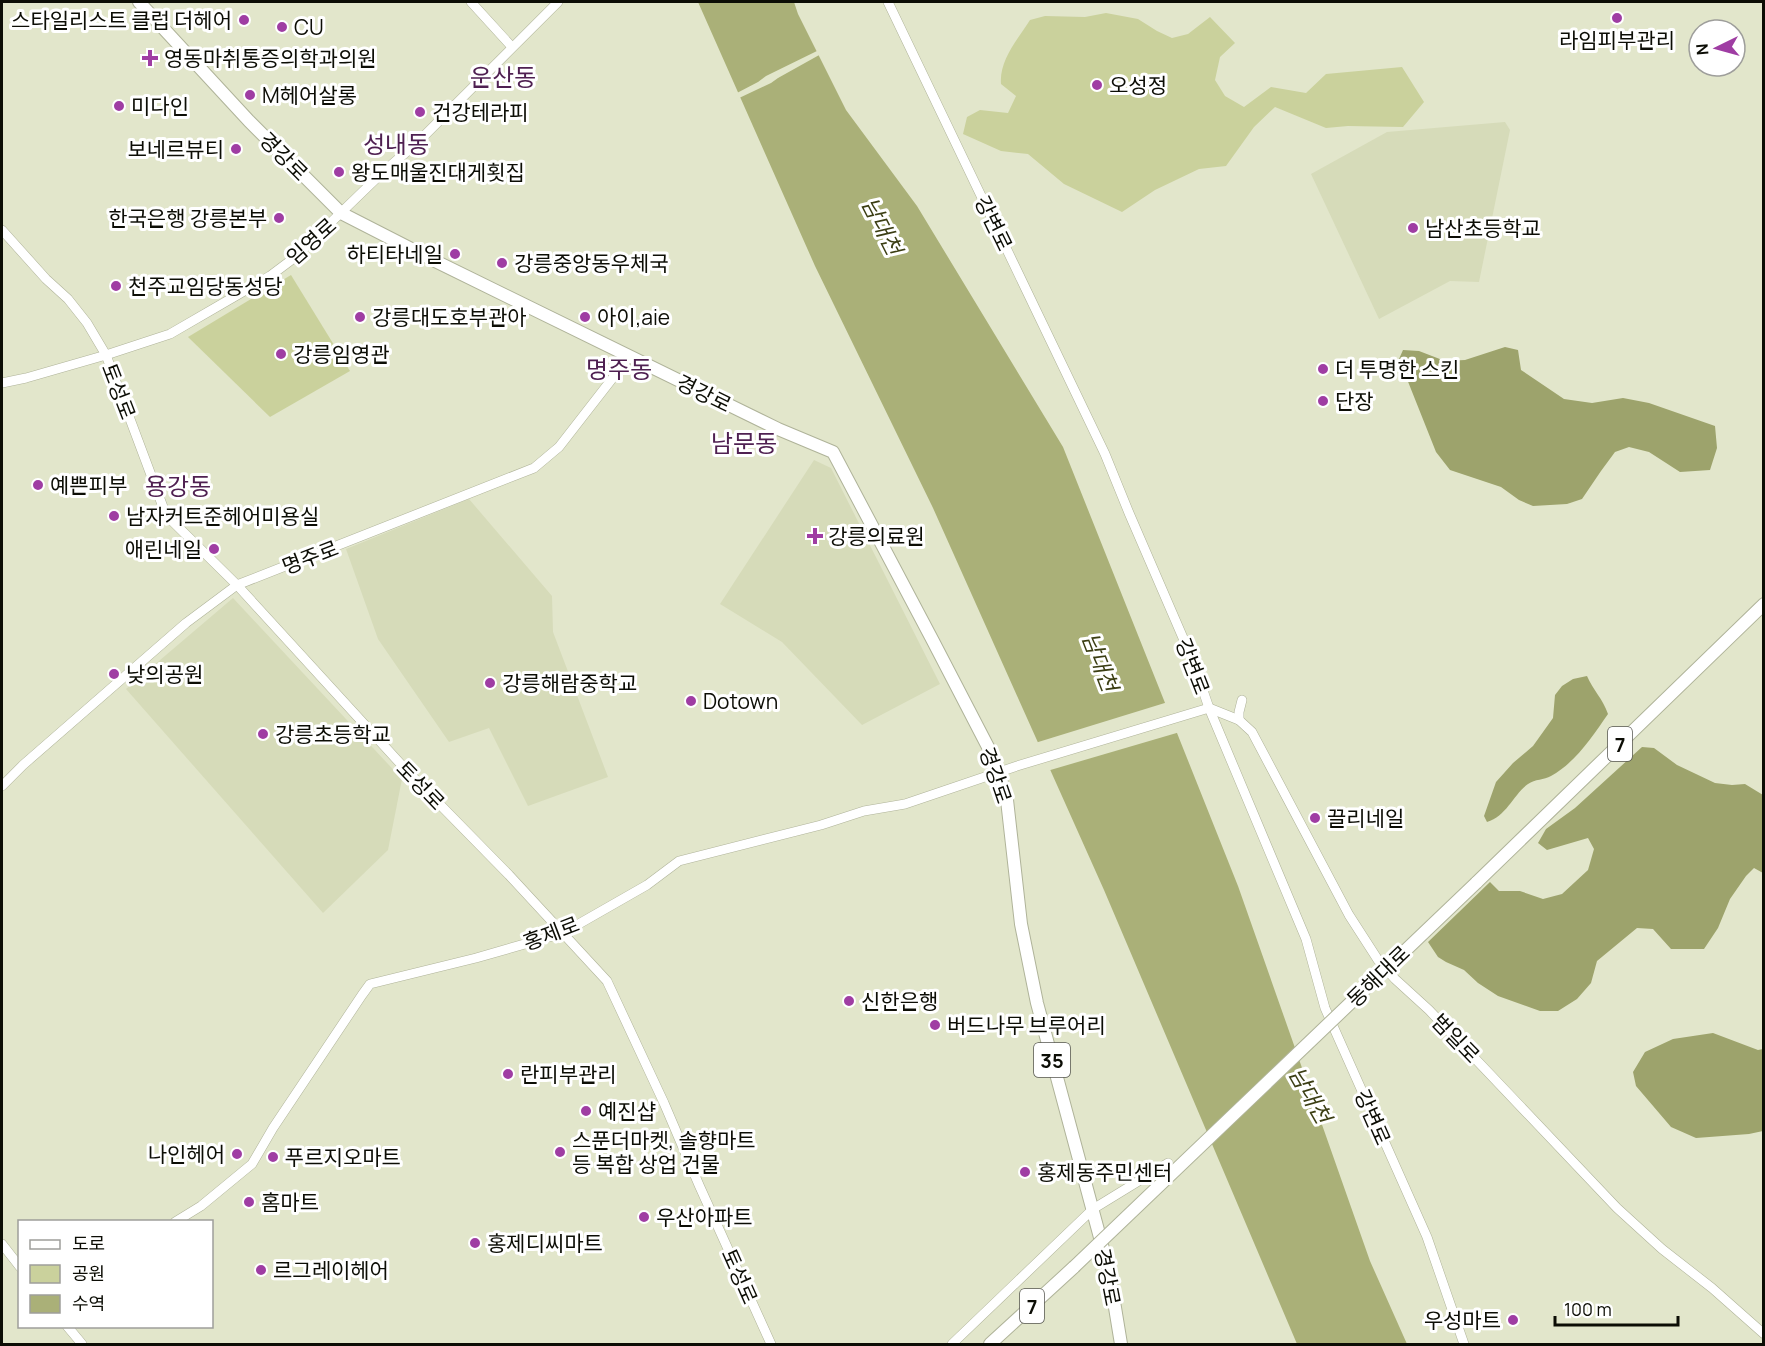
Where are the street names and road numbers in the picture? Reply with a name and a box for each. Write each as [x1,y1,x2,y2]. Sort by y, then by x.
street label: 경강로 [254,126,314,186]
street label: 강변로 [969,191,1019,255]
street label: 임영로 [280,211,342,271]
street label: 토성로 [96,359,142,423]
street label: 경강로 [672,368,736,418]
street label: 명주로 [278,534,342,580]
street label: 강변로 [1170,634,1216,698]
road number: 7 [1608,727,1632,761]
street label: 경강로 [973,743,1019,807]
street label: 토성로 [391,754,451,816]
street label: 홍제로 [519,910,583,956]
street label: 동해대로 [1340,939,1416,1013]
street label: 범일로 [1426,1007,1486,1069]
road number: 35 [1034,1043,1070,1077]
street label: 강변로 [1348,1085,1398,1149]
street label: 토성로 [715,1244,765,1308]
street label: 경강로 [1089,1246,1127,1308]
road number: 7 [1020,1289,1044,1323]

